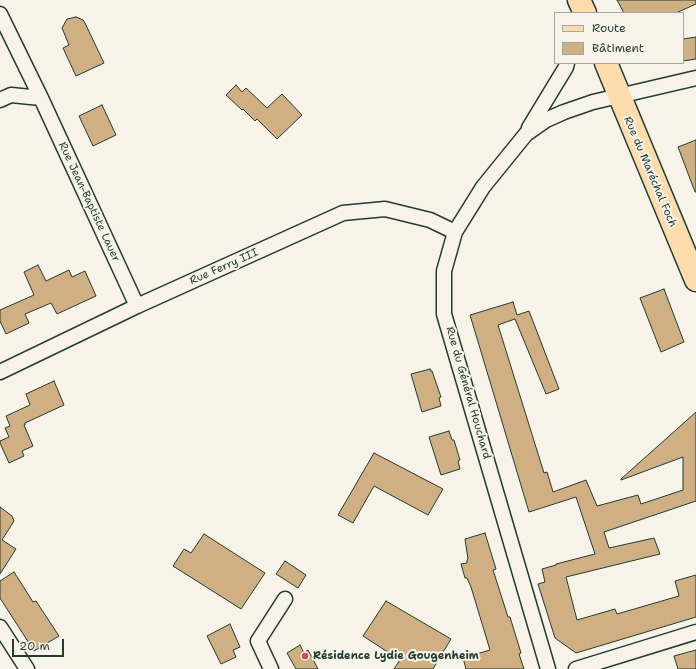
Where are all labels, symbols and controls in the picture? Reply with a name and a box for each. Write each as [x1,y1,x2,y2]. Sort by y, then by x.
legend [554,12,684,64]
text: Route [592,20,626,36]
text: Bâtiment [592,40,644,56]
street label: Rue du Maréchal Foch [621,115,679,229]
street label: Rue Jean-Baptiste Lauer [55,140,123,264]
street label: Rue Ferry III [188,246,260,288]
street label: Rue du Général Houchard [443,325,493,461]
scale bar [14,631,66,657]
text: 20 m [19,638,50,654]
place label: Résidence Lydie Gougenheim [313,649,479,663]
marker: Résidence Lydie Gougenheim [300,651,310,661]

